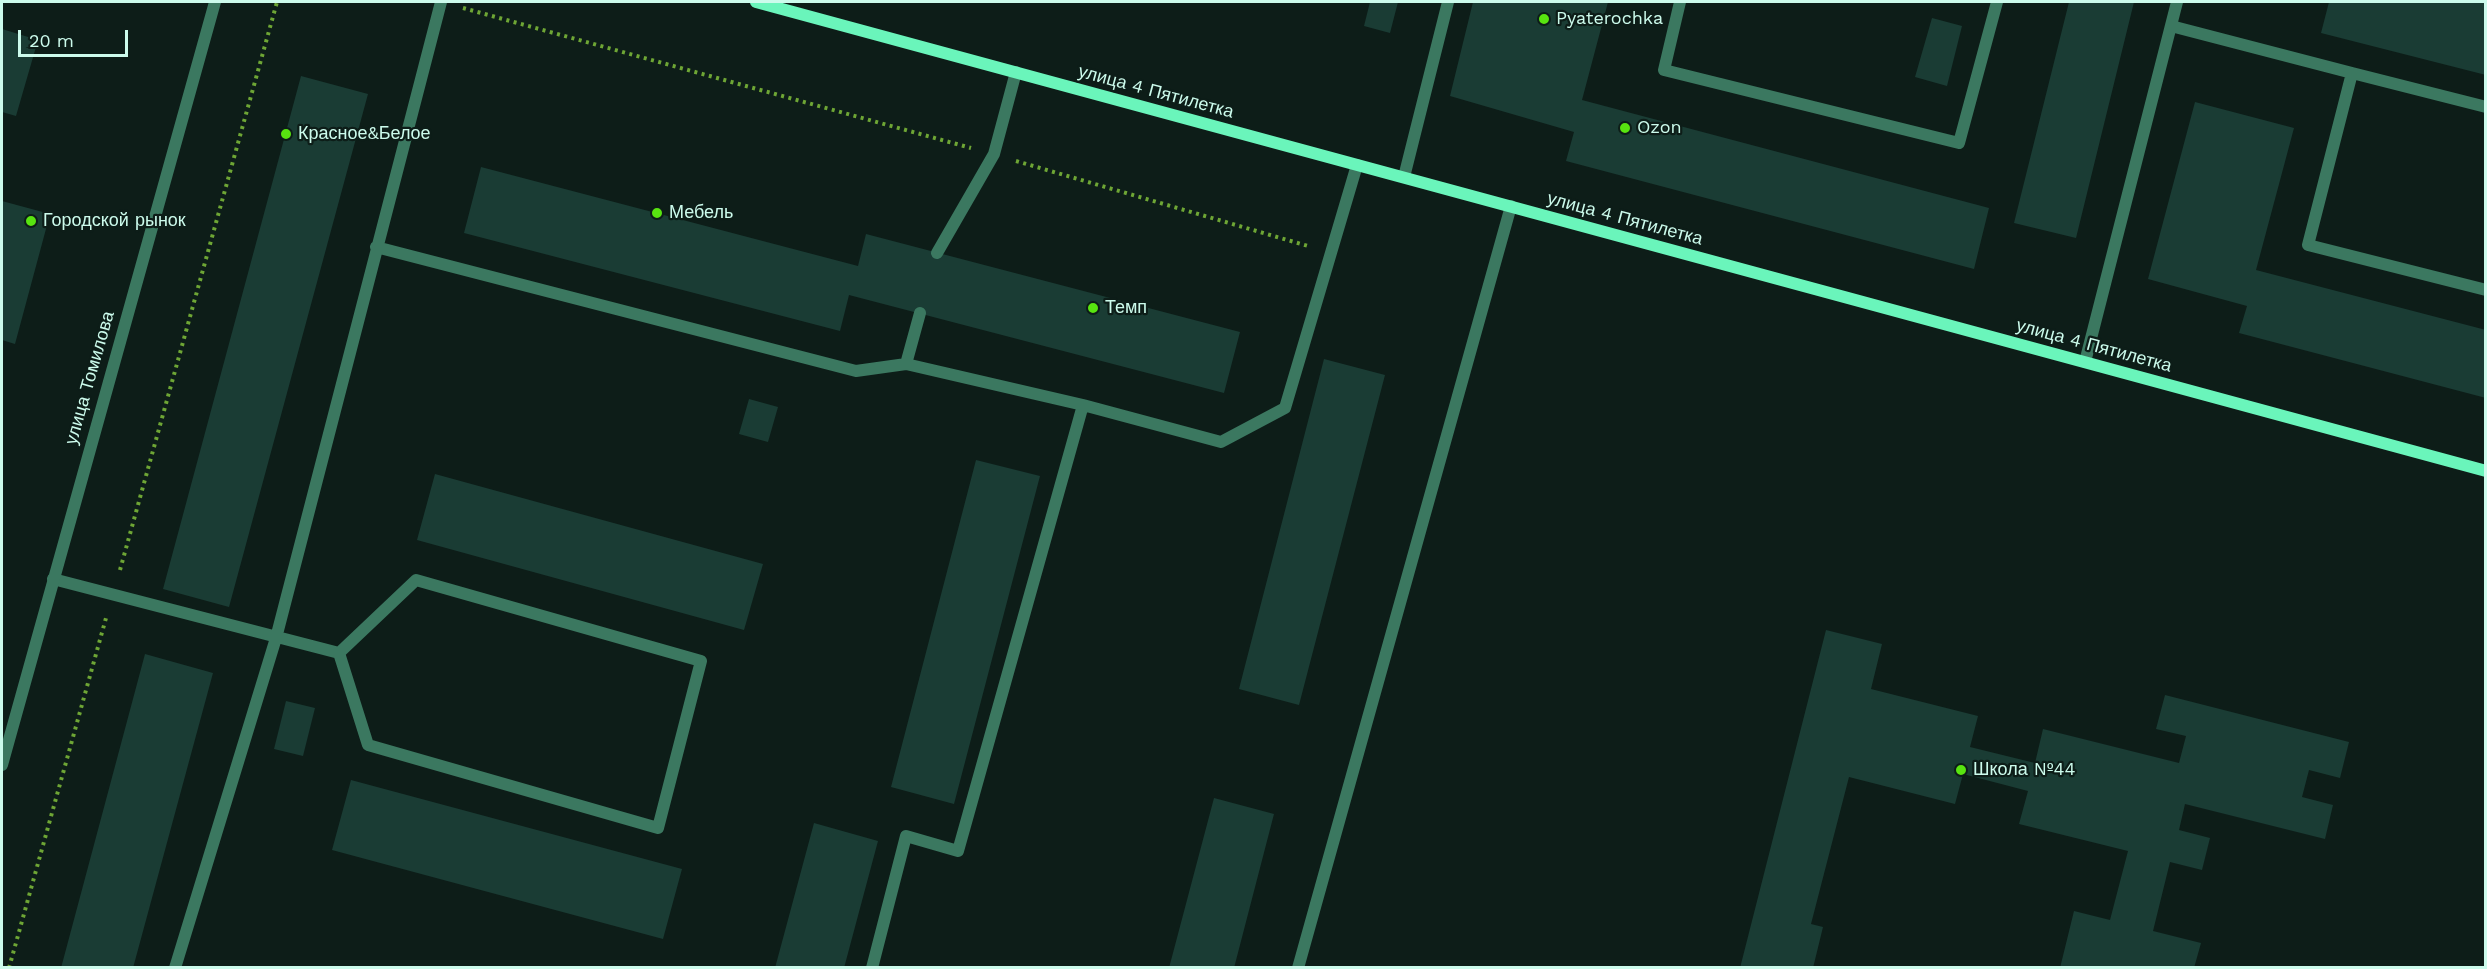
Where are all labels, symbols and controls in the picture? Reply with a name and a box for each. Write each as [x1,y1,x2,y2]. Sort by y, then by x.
place label: Pyaterochka [1556,8,1663,30]
marker: Pyaterochka [1537,12,1551,26]
scale bar [21,18,130,56]
text: 20 m [29,30,74,51]
street label: улица 4 Пятилетка [1076,61,1236,123]
place label: Ozon [1637,117,1682,139]
marker: Ozon [1618,121,1632,135]
place label: Красное&Белое [298,123,431,145]
marker: Красное&Белое [279,127,293,141]
street label: улица 4 Пятилетка [1545,188,1705,250]
place label: Мебель [669,202,733,224]
marker: Мебель [650,206,664,220]
place label: Городской рынок [43,210,186,232]
marker: Городской рынок [24,214,38,228]
place label: Темп [1105,297,1147,319]
marker: Темп [1086,301,1100,315]
street label: улица Томилова [61,309,119,447]
street label: улица 4 Пятилетка [2014,315,2174,377]
place label: Школа №44 [1973,759,2076,781]
marker: Школа №44 [1954,763,1968,777]

